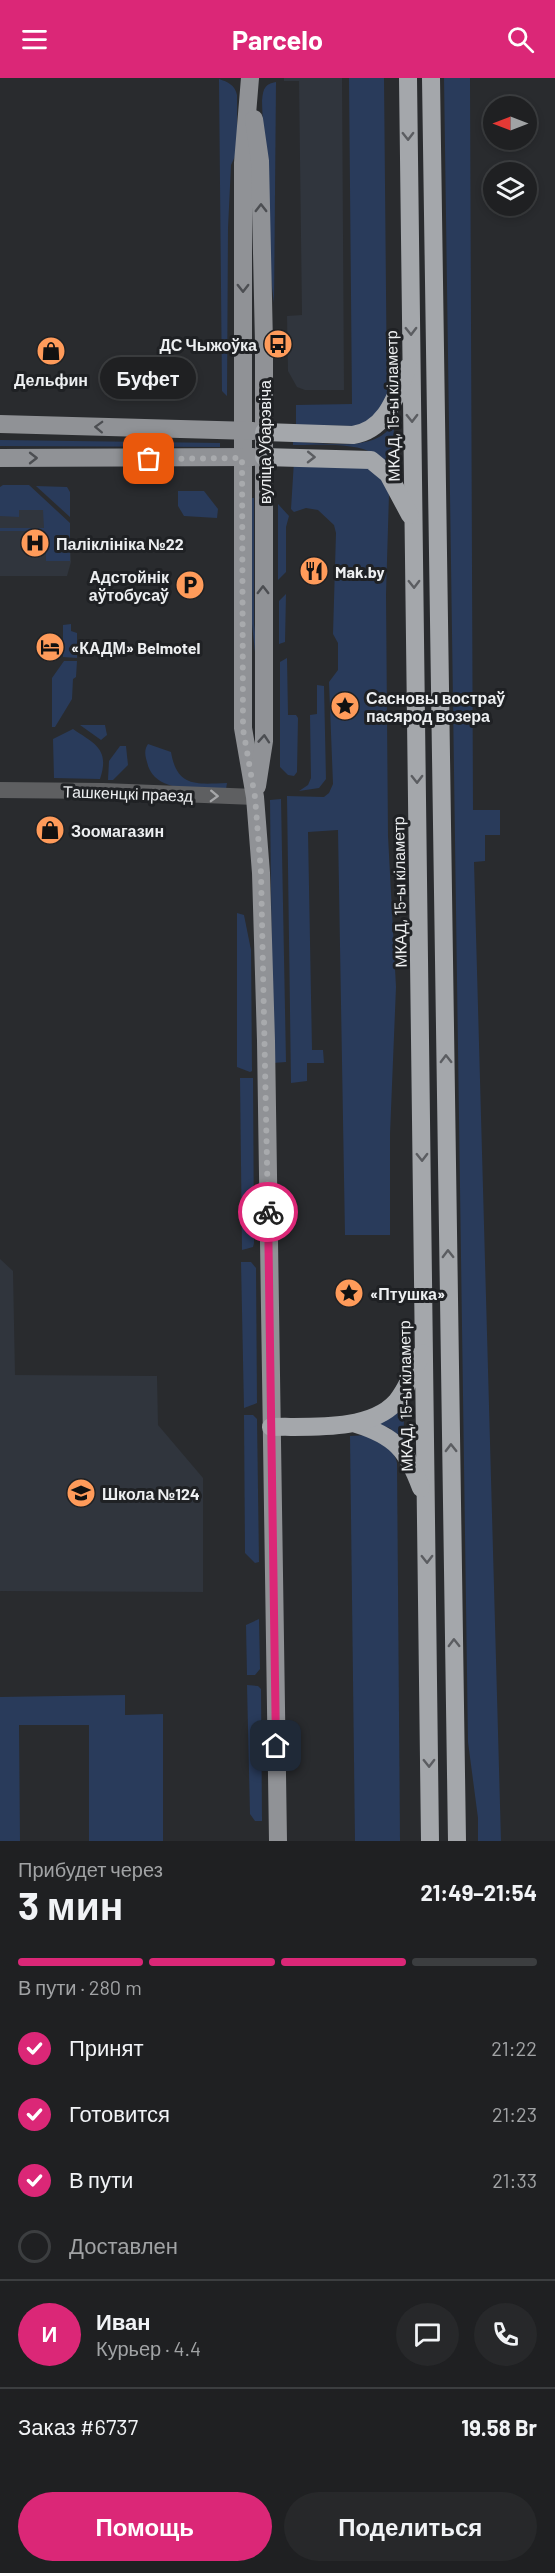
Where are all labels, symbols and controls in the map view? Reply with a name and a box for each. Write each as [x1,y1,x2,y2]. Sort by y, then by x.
icon: menu [18,23,51,56]
text: Parcelo [232,23,323,55]
icon: search [504,23,537,56]
north arrow [483,96,537,150]
map controls [483,96,537,216]
one-way arrow [402,132,415,141]
button: layers [483,162,537,216]
one-way arrow [254,203,267,212]
one-way arrow [237,283,249,292]
one-way arrow [405,327,417,336]
bus stop icon: ДС Чыжоўка [262,328,294,360]
street label: МКАД, 15-ы кіламетр [381,330,403,482]
shop icon: Дельфин [35,335,67,367]
place label: ДС Чыжоўка [159,335,257,354]
callout: Буфет [101,357,197,399]
text: Буфет [117,366,179,390]
place label: Дельфин [14,370,88,389]
street label: вуліца Убарэвіча [255,380,274,504]
one-way arrow [406,414,418,423]
one-way arrow [94,420,103,433]
pin [123,433,174,484]
icon: bag [132,442,165,475]
one-way arrow [306,451,315,463]
one-way arrow [28,452,37,464]
hospital icon: Паліклініка №22 [19,527,51,559]
place label: Паліклініка №22 [56,534,184,553]
restaurant icon: Mak.by [298,555,330,587]
place label: Mak.by [335,562,385,581]
place label: Адстойнік аўтобусаў [89,567,170,604]
parking icon: Адстойнік аўтобусаў [174,569,206,601]
one-way arrow [408,579,420,588]
one-way arrow [257,586,270,595]
hotel icon: «КАДМ» Belmotel [34,631,66,663]
place label: «КАДМ» Belmotel [71,638,200,657]
place label: Сасновы востраў пасярод возера [366,688,505,725]
place icon: Сасновы востраў пасярод возера [329,690,361,722]
one-way arrow [257,734,270,744]
one-way arrow [411,774,423,783]
street label: Ташкенцкі праезд [63,781,194,805]
one-way arrow [209,790,218,802]
shop icon: Зоомагазин [34,814,66,846]
street label: МКАД, 15-ы кіламетр [388,816,410,968]
place label: Зоомагазин [71,821,164,840]
one-way arrow [439,1054,452,1063]
one-way arrow [416,1153,428,1162]
courier [238,1182,298,1242]
icon: bike [252,1196,285,1229]
one-way arrow [442,1249,455,1258]
place icon: «Птушка» [333,1277,365,1309]
place label: «Птушка» [370,1284,445,1303]
street label: МКАД, 15-ы кіламетр [394,1320,416,1472]
one-way arrow [445,1444,457,1453]
school or university icon: Школа №124 [65,1477,97,1509]
place label: Школа №124 [102,1484,200,1503]
one-way arrow [420,1554,433,1563]
one-way arrow [448,1639,460,1648]
pin [250,1720,301,1771]
icon: home [259,1729,292,1762]
one-way arrow [423,1759,435,1768]
text: Прибудет через [18,1857,163,1881]
text: 21:49–21:54 [420,1879,537,1905]
text: 3 мин [18,1881,123,1928]
text: В пути · 280 m [18,1975,142,1999]
icon: check [18,2032,51,2065]
text: Принят [69,2034,143,2060]
text: 21:22 [491,2036,537,2060]
icon: check [18,2098,51,2131]
text: Готовится [69,2100,170,2126]
text: 21:23 [492,2102,537,2126]
icon: check [18,2164,51,2197]
text: В пути [69,2166,133,2192]
text: 21:33 [492,2168,537,2192]
text: Доставлен [69,2232,178,2258]
button: chat [396,2303,459,2366]
button: phone [474,2303,537,2366]
text: Иван [96,2308,151,2334]
text: И [42,2320,57,2346]
text: Курьер · 4.4 [96,2336,201,2360]
text: Заказ #6737 [18,2413,138,2439]
text: 19.58 Br [461,2414,537,2440]
button: Помощь [18,2492,272,2561]
button: Поделиться [284,2492,537,2561]

